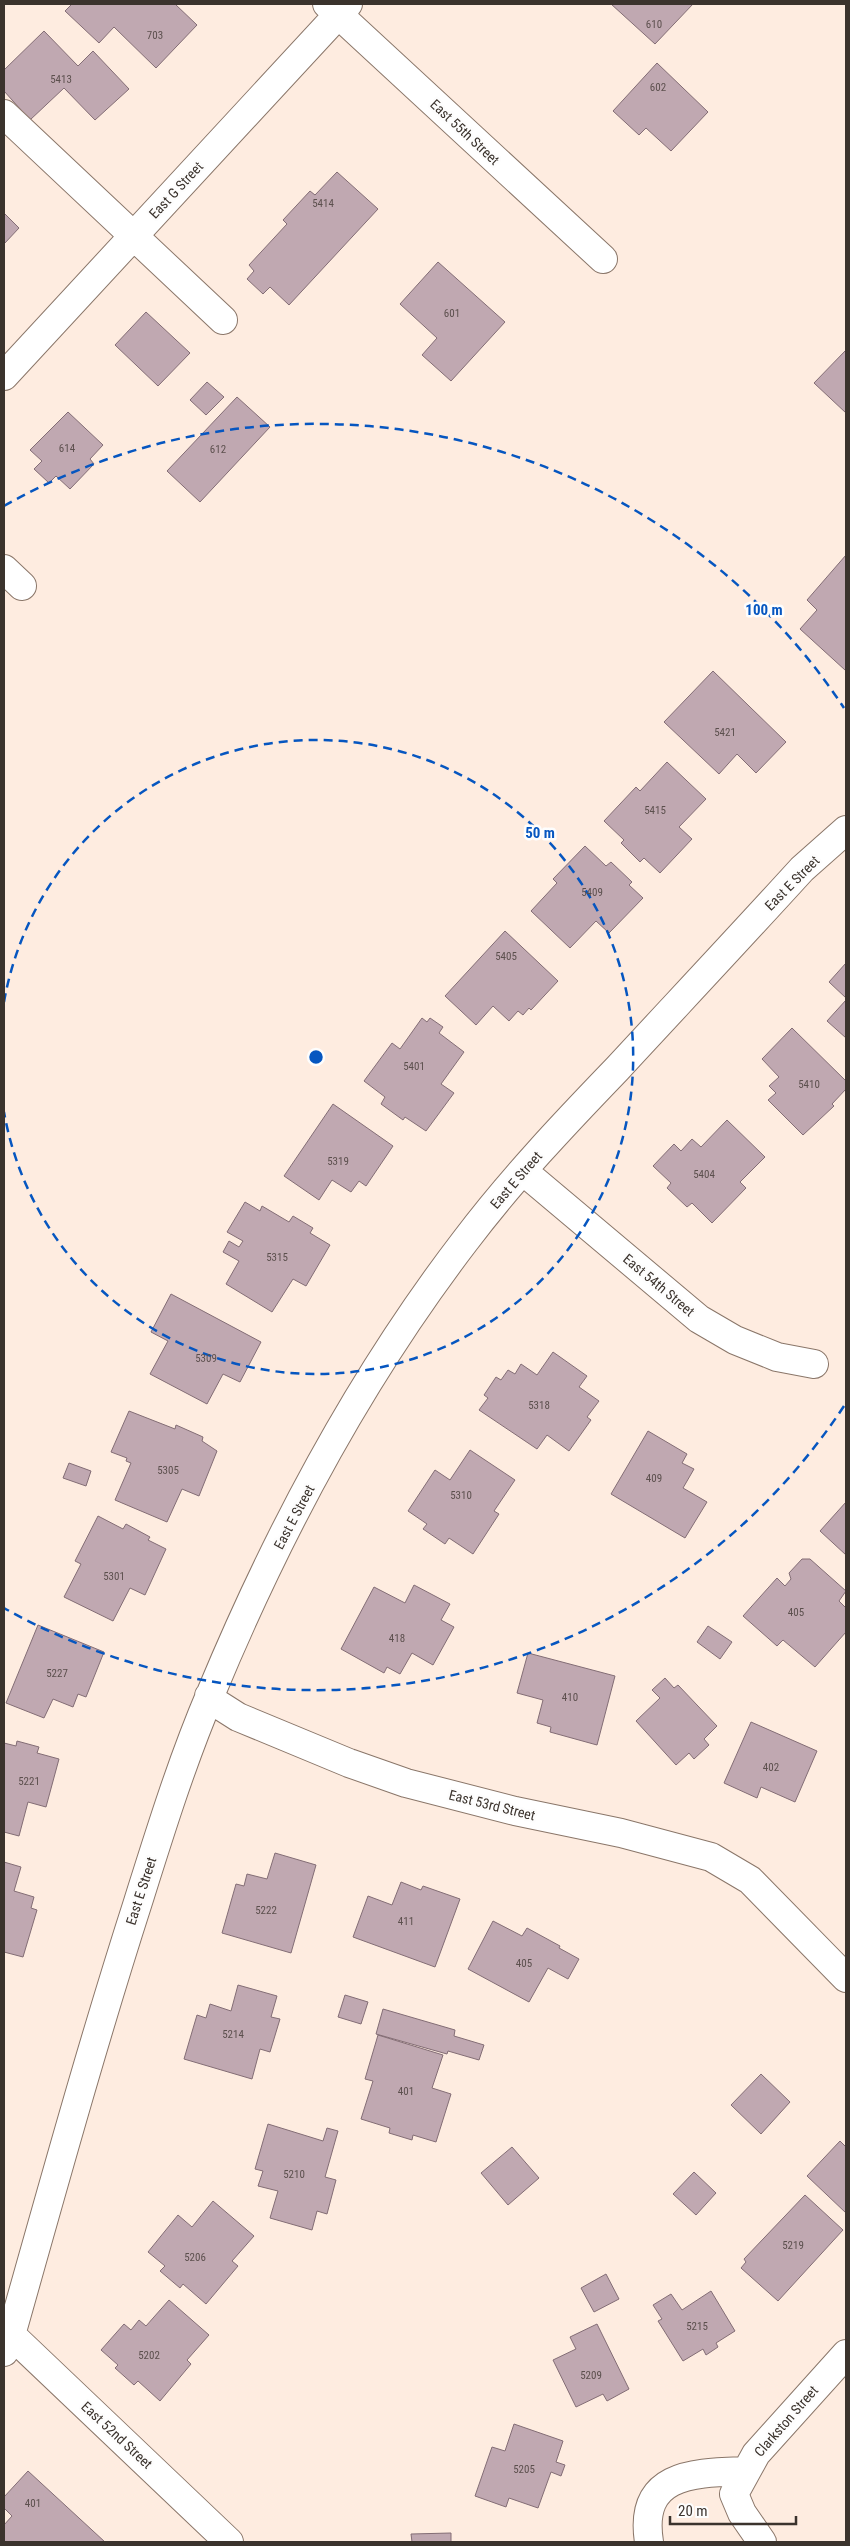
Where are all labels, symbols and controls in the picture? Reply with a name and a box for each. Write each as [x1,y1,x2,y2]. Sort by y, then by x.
house number: 610 [646,18,662,31]
house number: 703 [147,29,163,42]
house number: 5413 [50,73,72,86]
house number: 602 [650,81,666,94]
street label: East 55th Street [427,96,503,168]
street label: East G Street [146,158,206,222]
house number: 5414 [312,197,334,210]
house number: 601 [444,307,460,320]
house number: 614 [59,442,76,455]
house number: 612 [210,443,226,456]
text: 100 m [745,601,783,619]
house number: 5421 [714,726,736,739]
house number: 5415 [644,804,666,817]
text: 50 m [525,824,555,842]
street label: East E Street [761,852,823,914]
house number: 5409 [581,886,603,899]
house number: 5405 [495,950,517,963]
centre of rings [307,1048,325,1066]
house number: 5401 [403,1060,425,1073]
house number: 5410 [798,1078,820,1091]
street label: East E Street [487,1148,545,1212]
house number: 5319 [327,1155,349,1168]
house number: 5404 [693,1168,715,1181]
house number: 5315 [266,1251,288,1264]
street label: East 54th Street [620,1251,698,1319]
house number: 5309 [195,1352,217,1365]
house number: 5318 [528,1399,550,1412]
house number: 5305 [157,1464,179,1477]
house number: 409 [646,1472,662,1485]
street label: East E Street [270,1482,318,1552]
house number: 5310 [450,1489,472,1502]
house number: 5301 [103,1570,125,1583]
house number: 405 [788,1606,804,1619]
house number: 418 [389,1632,405,1645]
house number: 5227 [46,1667,68,1680]
house number: 410 [562,1691,578,1704]
house number: 402 [763,1761,779,1774]
house number: 5221 [18,1775,40,1788]
street label: East 53rd Street [447,1787,537,1823]
street label: East E Street [123,1855,159,1927]
house number: 5222 [255,1904,277,1917]
house number: 411 [398,1915,414,1928]
house number: 405 [516,1957,532,1970]
house number: 5214 [222,2028,244,2041]
house number: 401 [398,2085,414,2098]
house number: 5210 [283,2168,305,2181]
house number: 5219 [782,2239,804,2252]
house number: 5206 [184,2251,206,2264]
house number: 5215 [686,2320,708,2333]
house number: 5202 [138,2349,160,2362]
house number: 5209 [580,2369,602,2382]
street label: Clarkston Street [751,2382,821,2460]
street label: East 52nd Street [78,2398,156,2472]
house number: 5205 [513,2463,535,2476]
scale bar [670,2494,796,2526]
house number: 401 [25,2497,41,2510]
text: 20 m [678,2502,708,2520]

